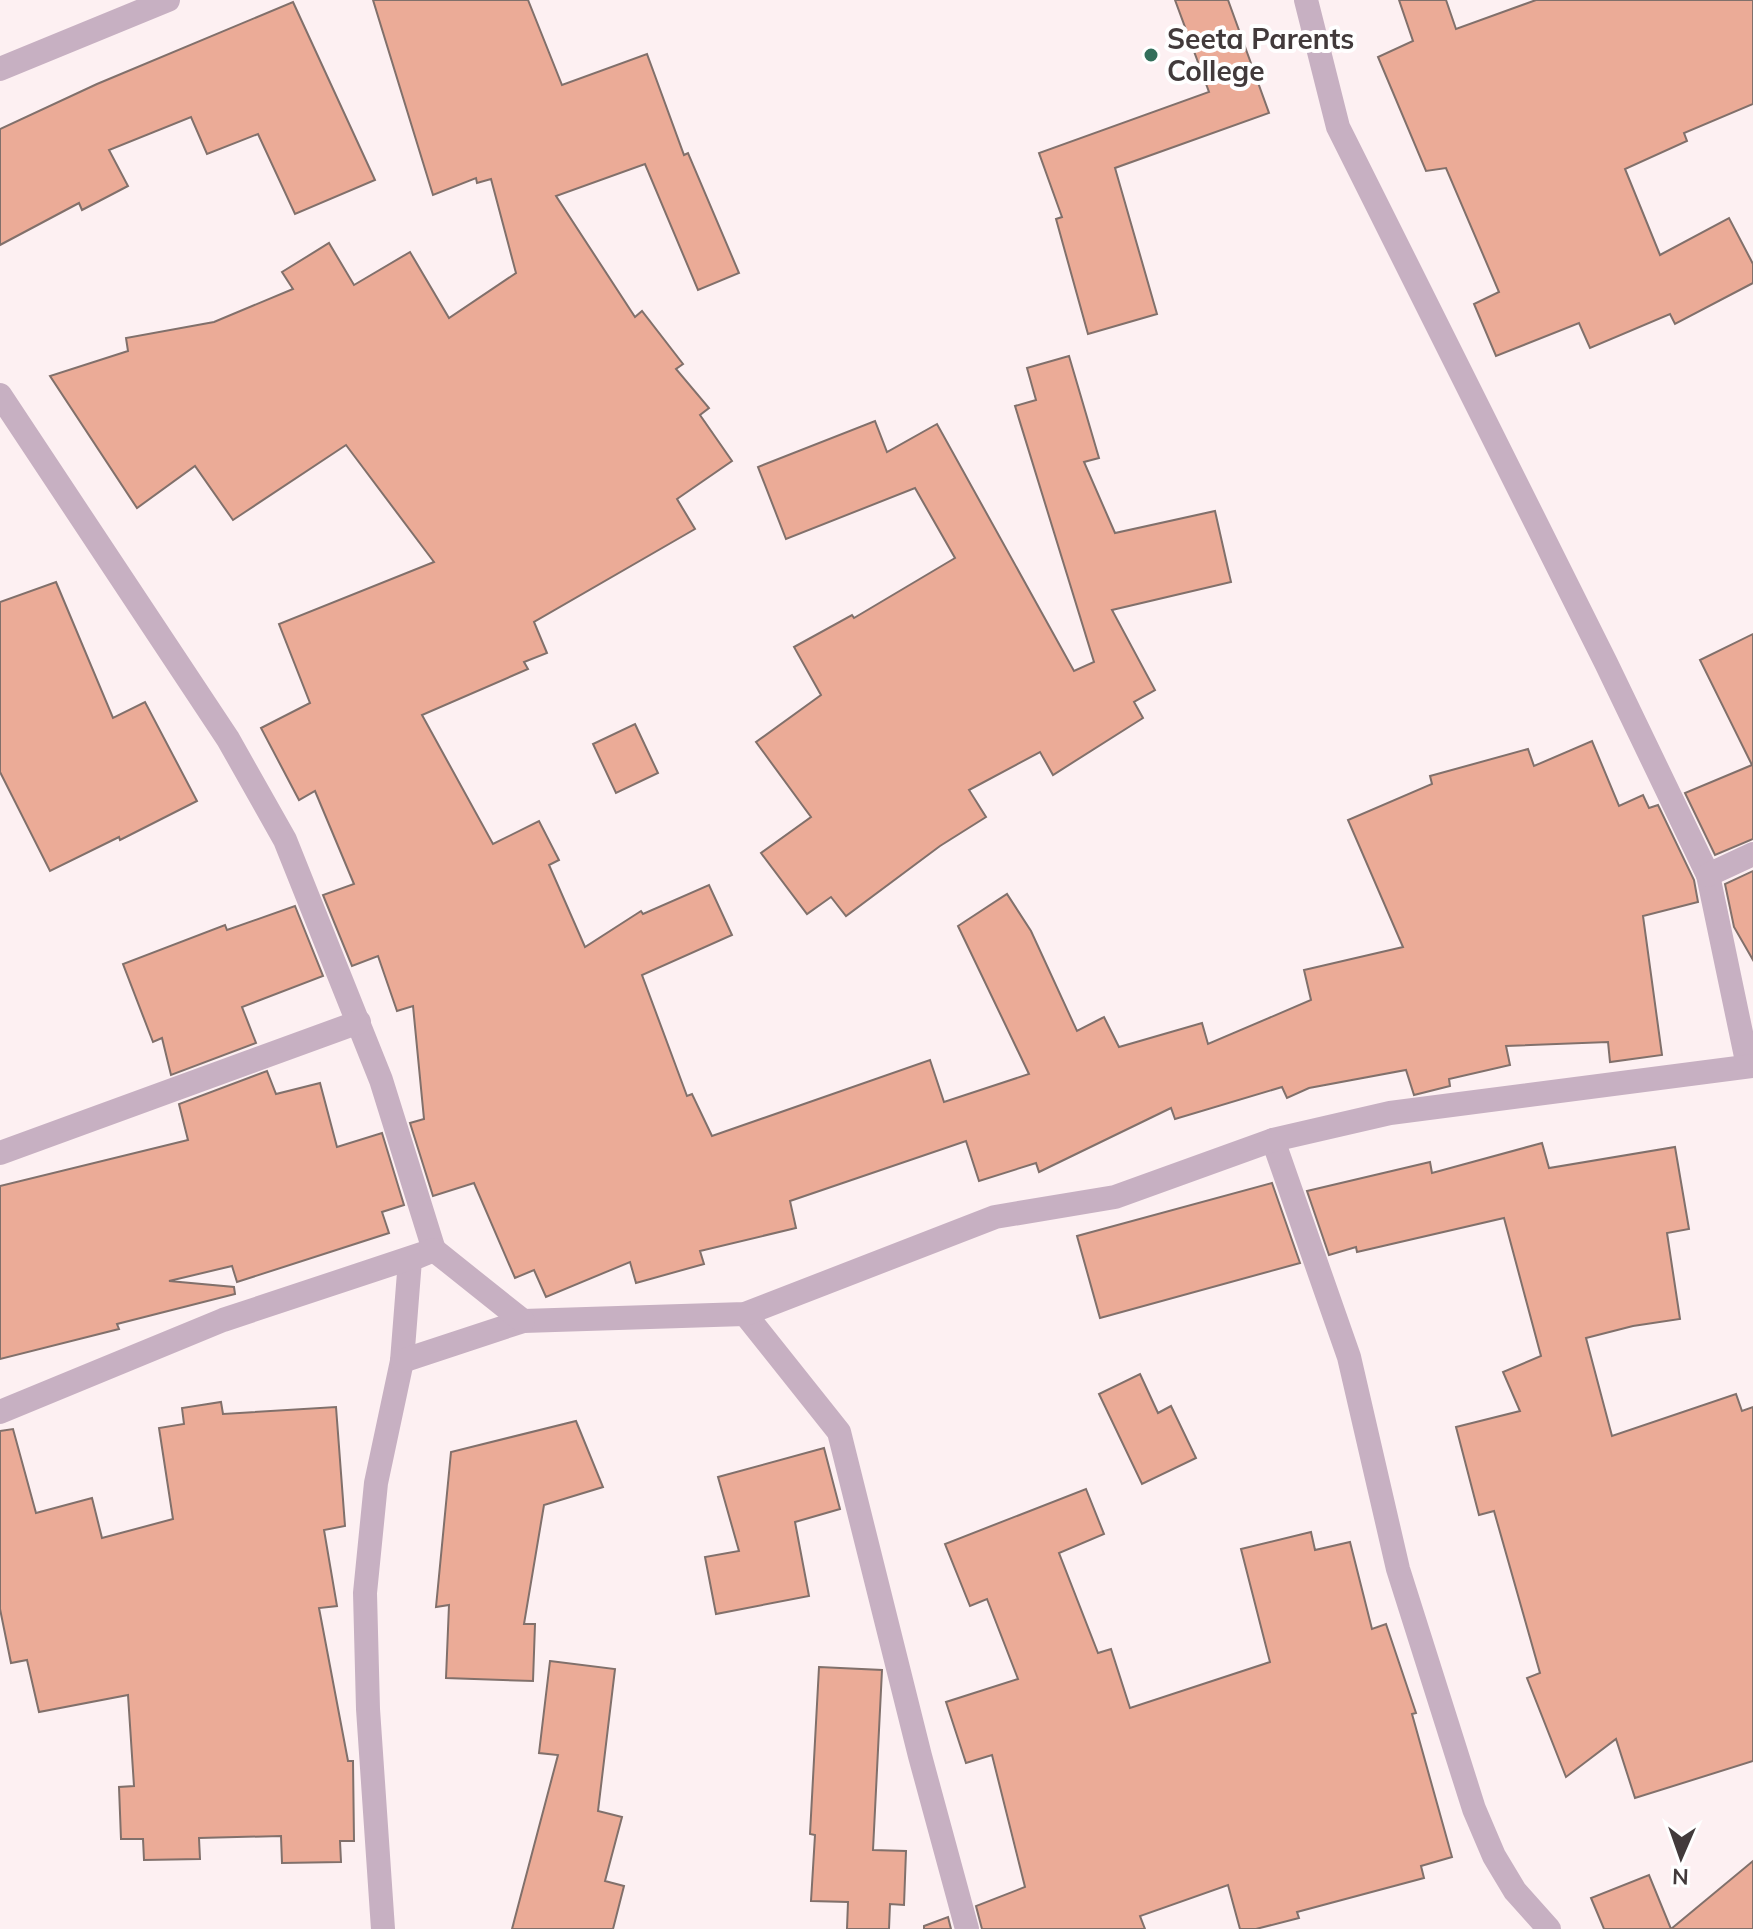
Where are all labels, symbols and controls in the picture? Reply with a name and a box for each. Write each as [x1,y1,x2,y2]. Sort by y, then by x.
place label: Seeta Parents College [1167,21,1354,88]
marker: Seeta Parents College [1142,46,1160,64]
north arrow [1641,1817,1721,1897]
text: N [1672,1863,1689,1891]

